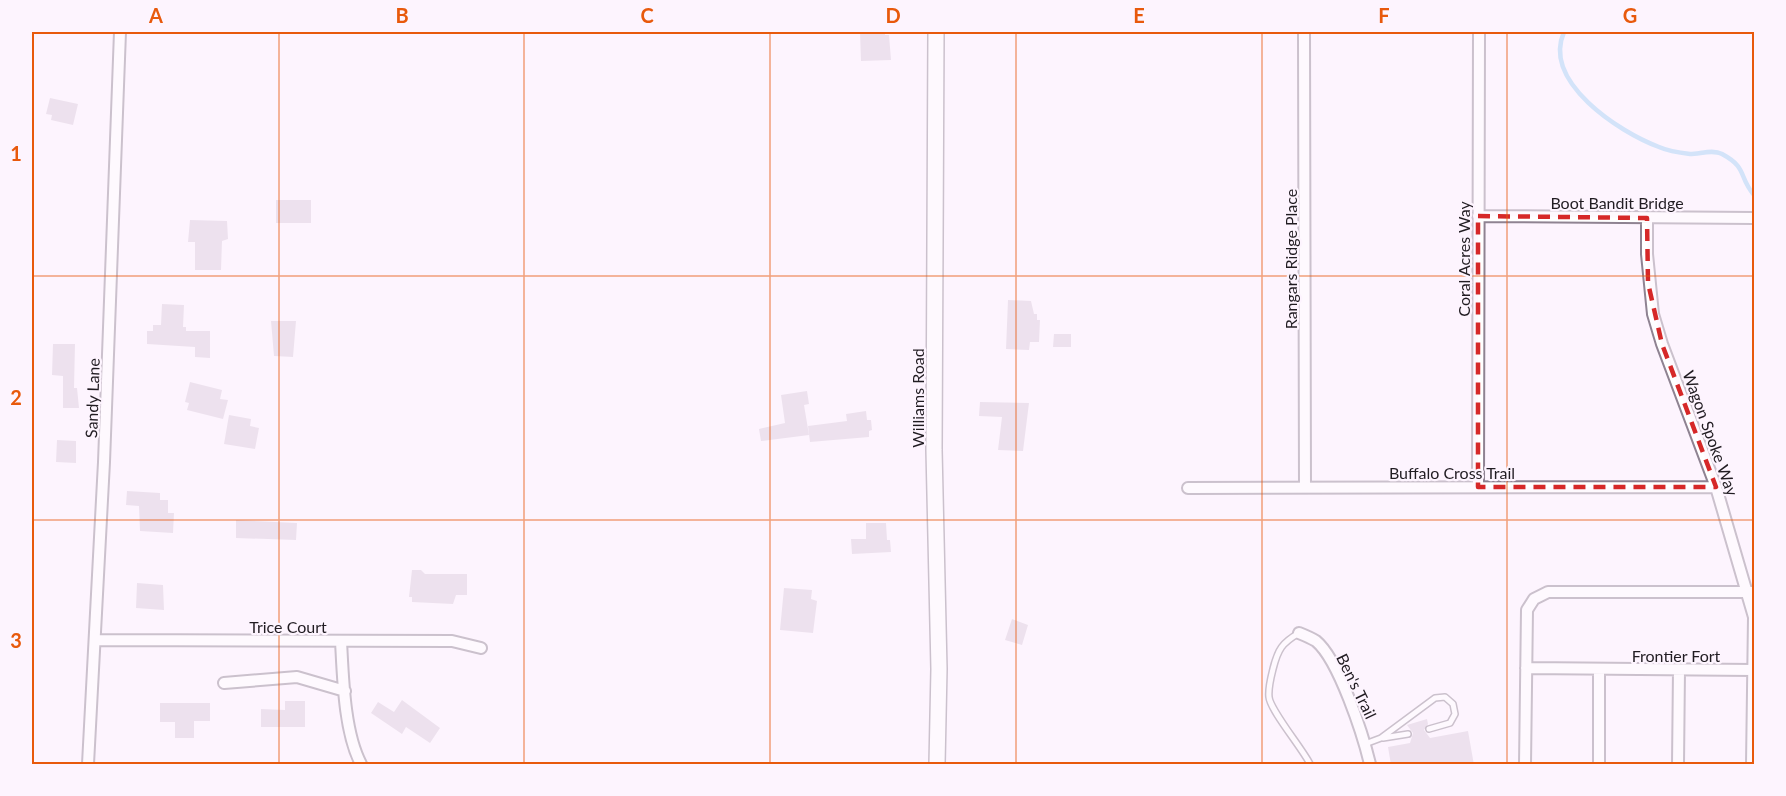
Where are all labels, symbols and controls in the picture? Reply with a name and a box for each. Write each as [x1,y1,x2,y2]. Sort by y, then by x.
text: A [148,3,163,27]
text: B [395,3,409,27]
text: C [640,3,654,27]
text: D [885,3,901,27]
text: E [1133,3,1145,27]
text: F [1378,3,1390,27]
text: G [1623,3,1637,27]
text: 1 [10,141,22,165]
street label: Rangars Ridge Place [1281,189,1300,329]
street label: Boot Bandit Bridge [1550,193,1684,212]
street label: Coral Acres Way [1454,201,1473,317]
street label: Williams Road [908,348,927,448]
street label: Sandy Lane [81,358,103,438]
street label: Wagon Spoke Way [1679,368,1743,499]
text: 2 [10,385,22,409]
street label: Buffalo Cross Trail [1389,463,1515,482]
street label: Trice Court [249,617,327,636]
text: 3 [10,628,22,652]
street label: Frontier Fort [1632,646,1721,665]
street label: Ben's Trail [1333,650,1381,722]

